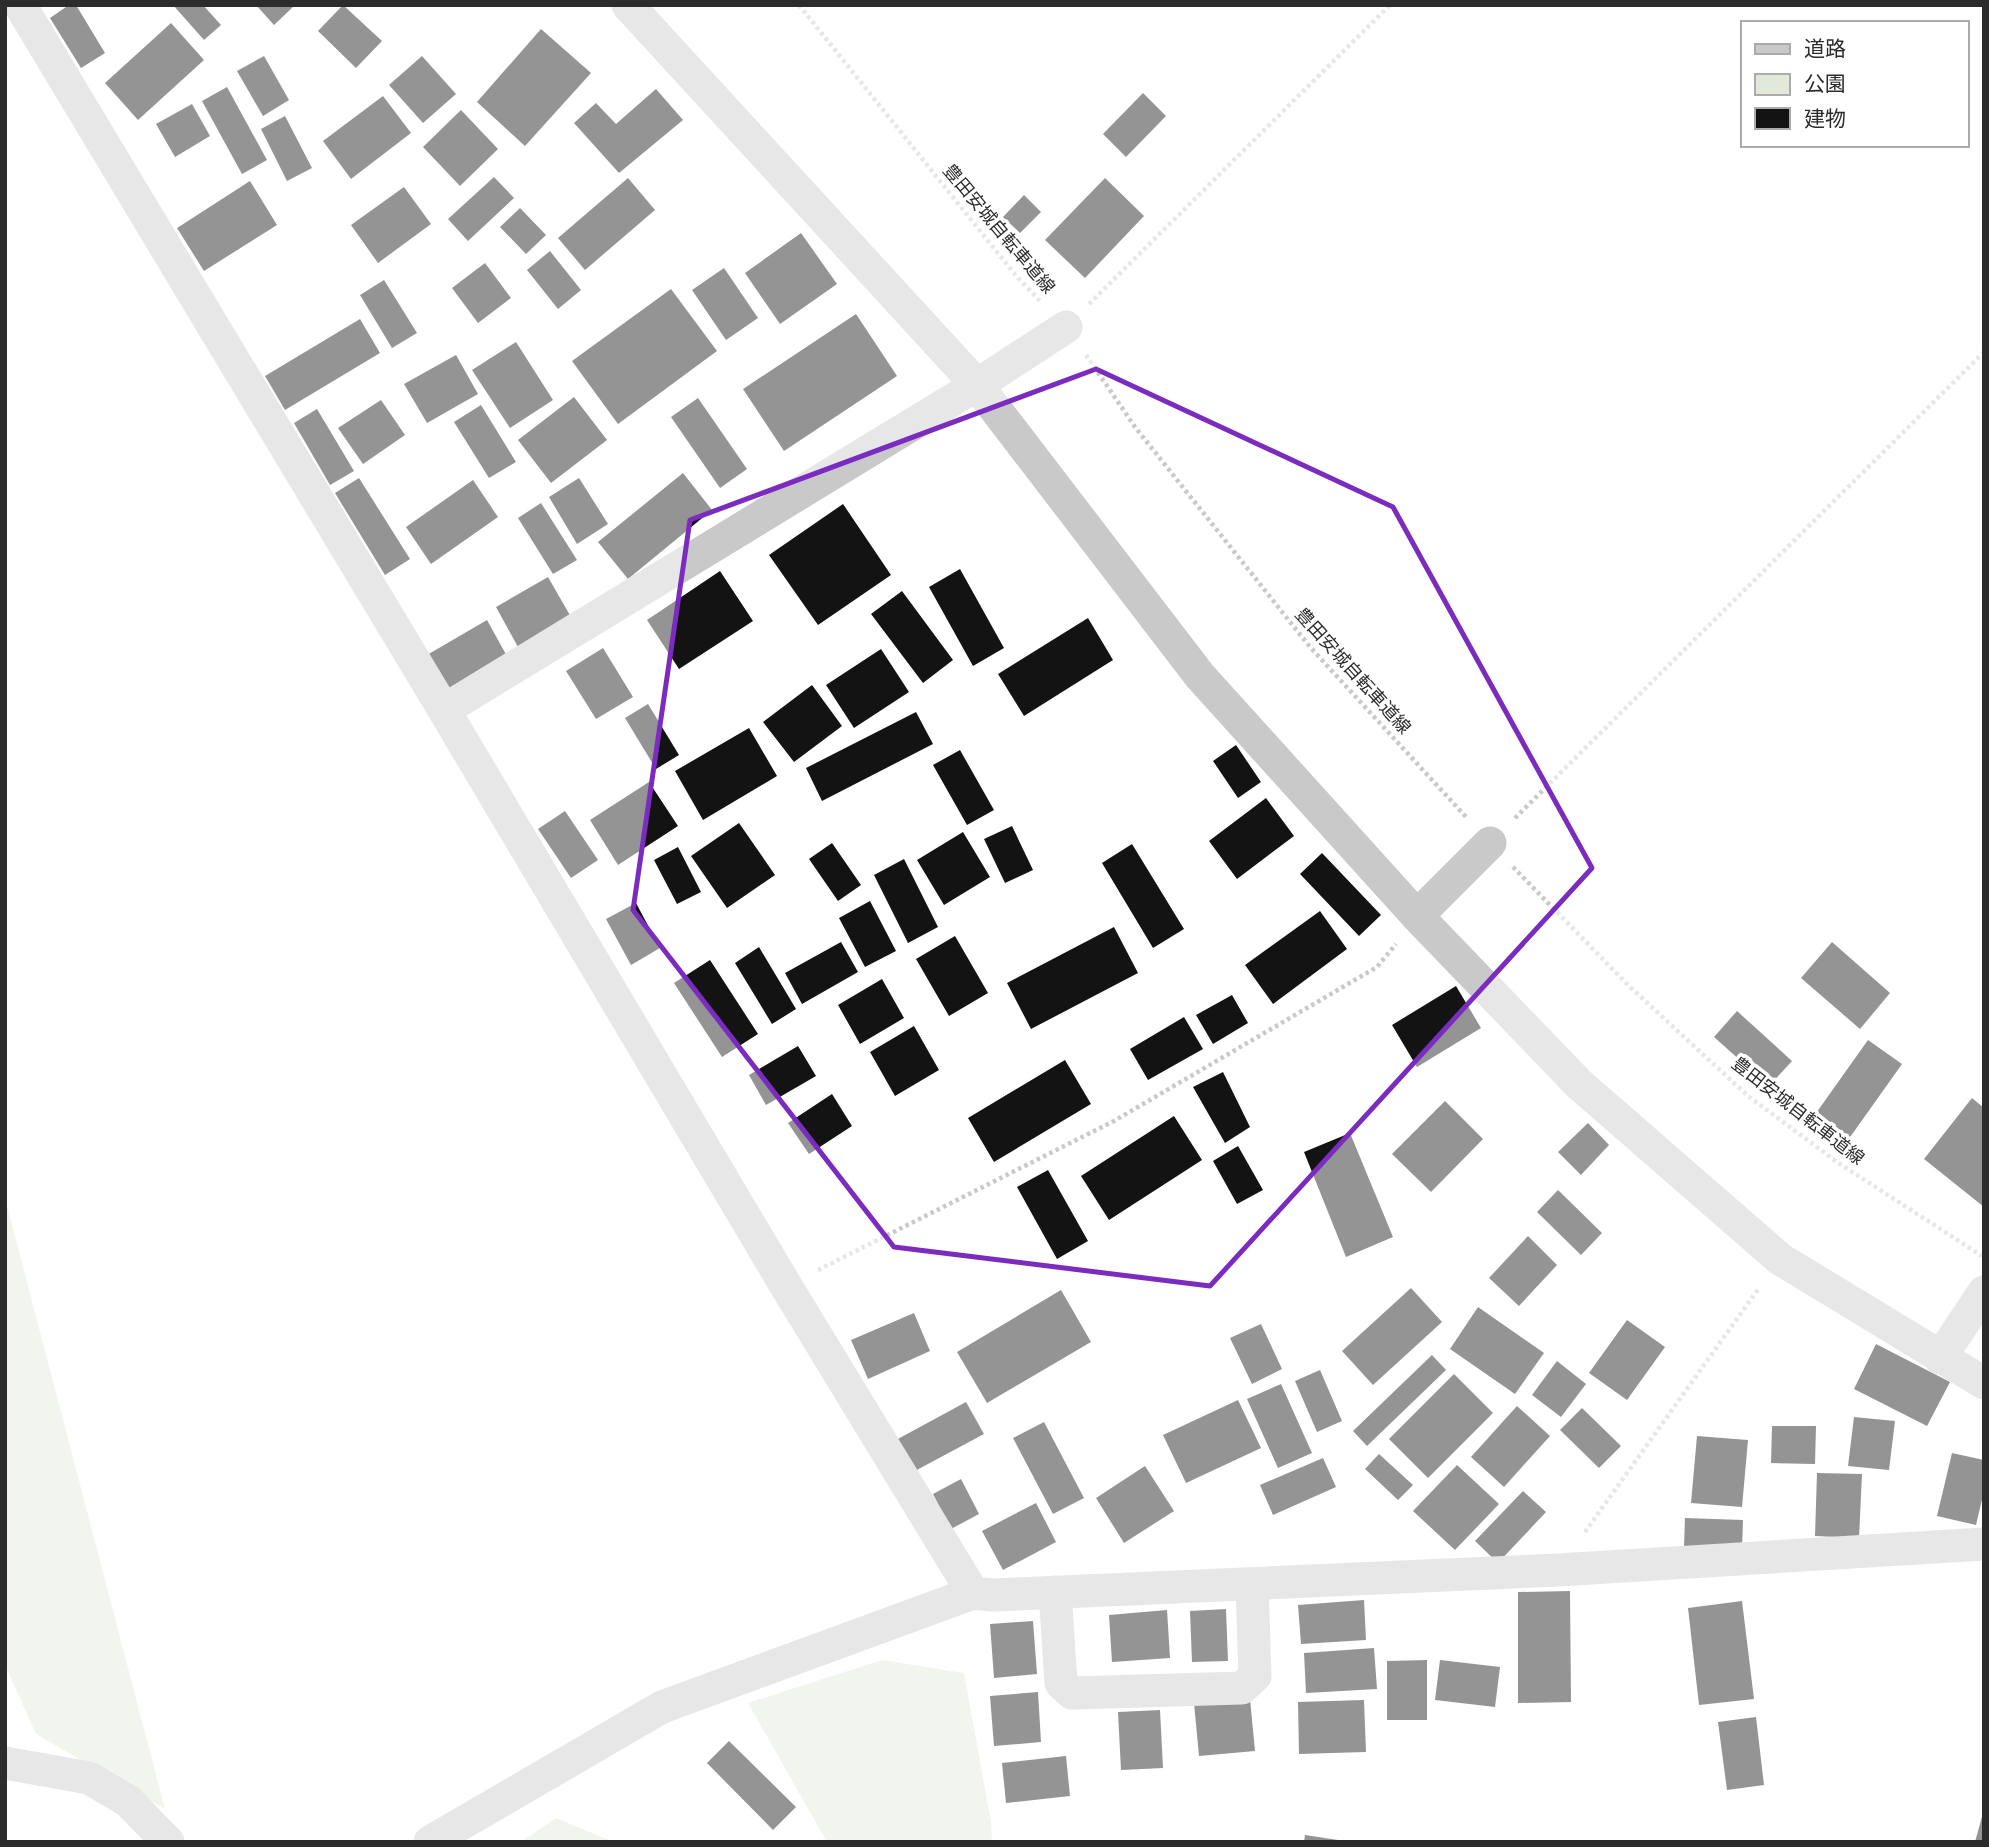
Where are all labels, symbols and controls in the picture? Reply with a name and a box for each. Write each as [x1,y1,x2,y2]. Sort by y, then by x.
legend [1741,21,1968,147]
text: 道路 [1804,36,1846,60]
text: 公園 [1804,71,1846,95]
text: 建物 [1804,106,1846,130]
street label: 豊田安城自転車道線 [940,160,1059,297]
street label: 豊田安城自転車道線 [1292,603,1415,737]
street label: 豊田安城自転車道線 [1729,1052,1869,1168]

